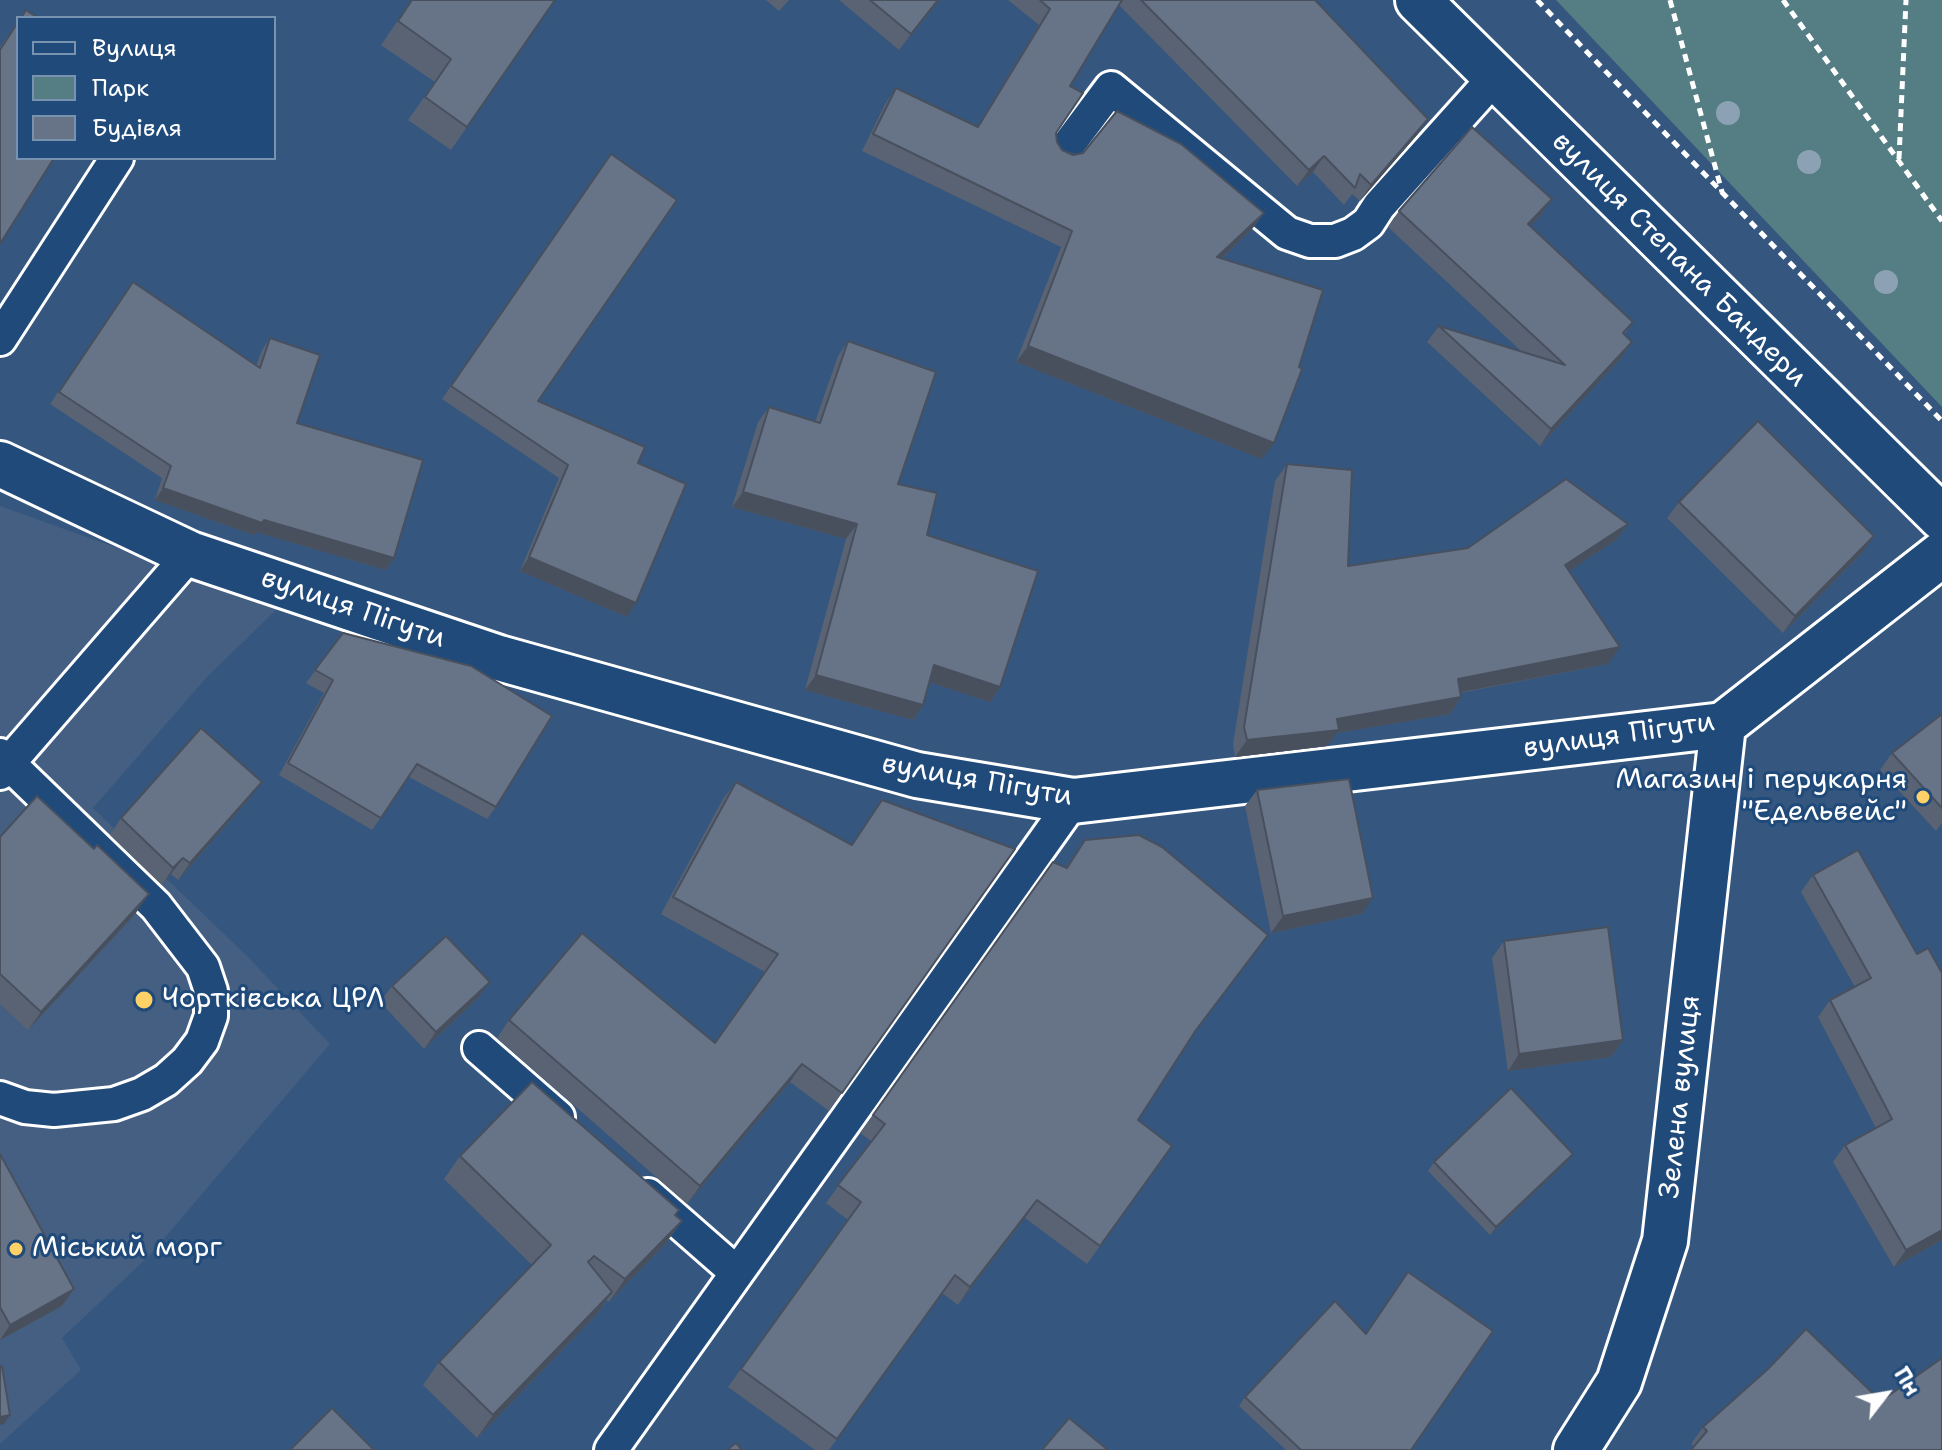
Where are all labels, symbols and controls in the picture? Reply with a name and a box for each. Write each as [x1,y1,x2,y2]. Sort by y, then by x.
legend [16,16,276,160]
text: Вулиця [92,32,177,64]
text: Парк [92,72,149,104]
text: Будівля [92,112,182,144]
street label: вулиця Степана Бандери [1544,125,1814,395]
street label: вулиця Пігути [256,562,450,656]
street label: вулиця Пігути [1521,706,1717,766]
street label: вулиця Пігути [879,748,1075,814]
place label: Магазин і перукарня "Едельвейс" [1616,764,1907,830]
marker: Магазин і перукарня "Едельвейс" [1914,788,1932,806]
place label: Чортківська ЦРЛ [162,983,385,1017]
marker: Чортківська ЦРЛ [133,989,155,1011]
street label: Зелена вулиця [1654,994,1708,1200]
place label: Міський морг [32,1232,222,1266]
marker: Міський морг [7,1240,25,1258]
north arrow [1846,1354,1926,1434]
text: Пн [1887,1361,1927,1401]

